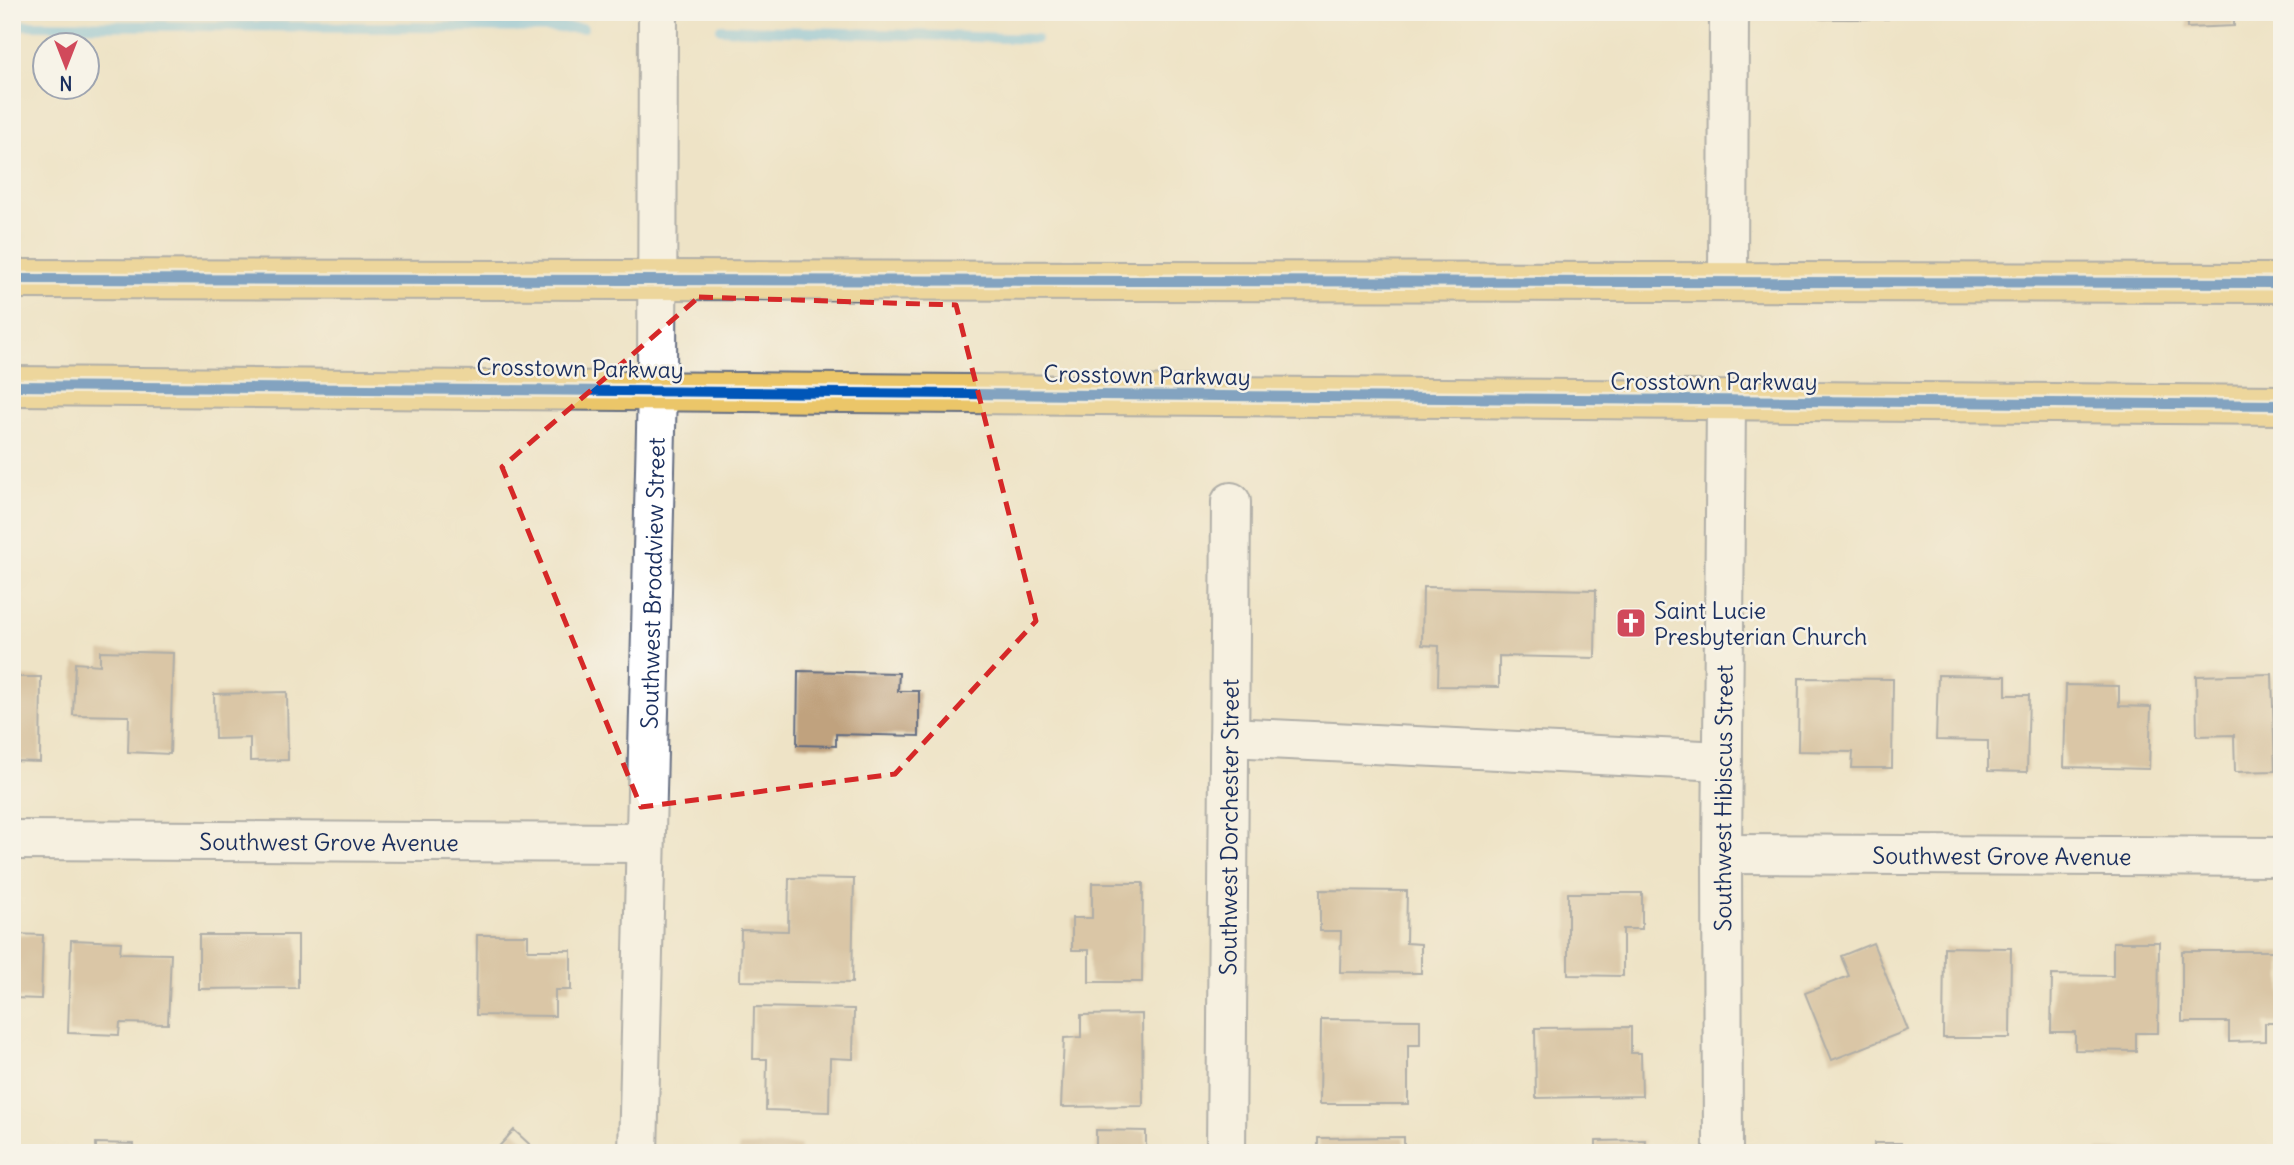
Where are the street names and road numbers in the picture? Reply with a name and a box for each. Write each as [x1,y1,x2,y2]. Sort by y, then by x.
street label: Crosstown Parkway [476,352,684,384]
street label: Crosstown Parkway [1043,359,1251,391]
street label: Crosstown Parkway [1610,367,1818,396]
street label: Southwest Broadview Street [634,437,670,729]
street label: Southwest Hibiscus Street [1707,664,1738,931]
street label: Southwest Dorchester Street [1213,678,1244,976]
street label: Southwest Grove Avenue [199,826,459,857]
street label: Southwest Grove Avenue [1872,840,2132,871]

